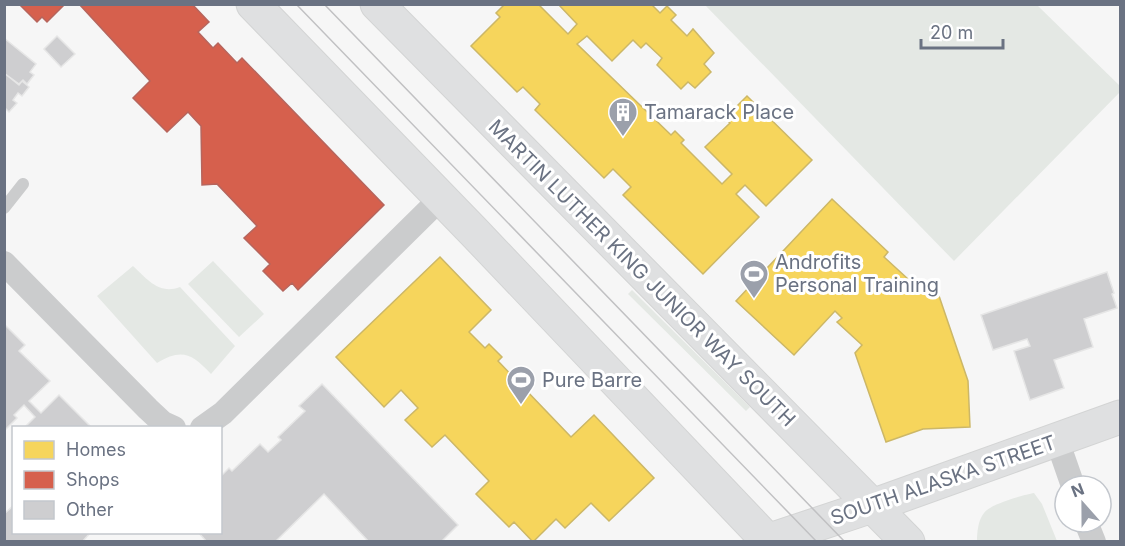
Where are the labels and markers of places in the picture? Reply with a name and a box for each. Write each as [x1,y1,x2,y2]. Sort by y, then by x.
building icon: Tamarack Place [607,96,639,138]
place label: Tamarack Place [644,100,794,124]
place label: Androfits Personal Training [775,250,939,297]
sports icon: Androfits Personal Training [738,258,770,300]
sports icon: Pure Barre [505,364,537,406]
place label: Pure Barre [542,368,642,392]

